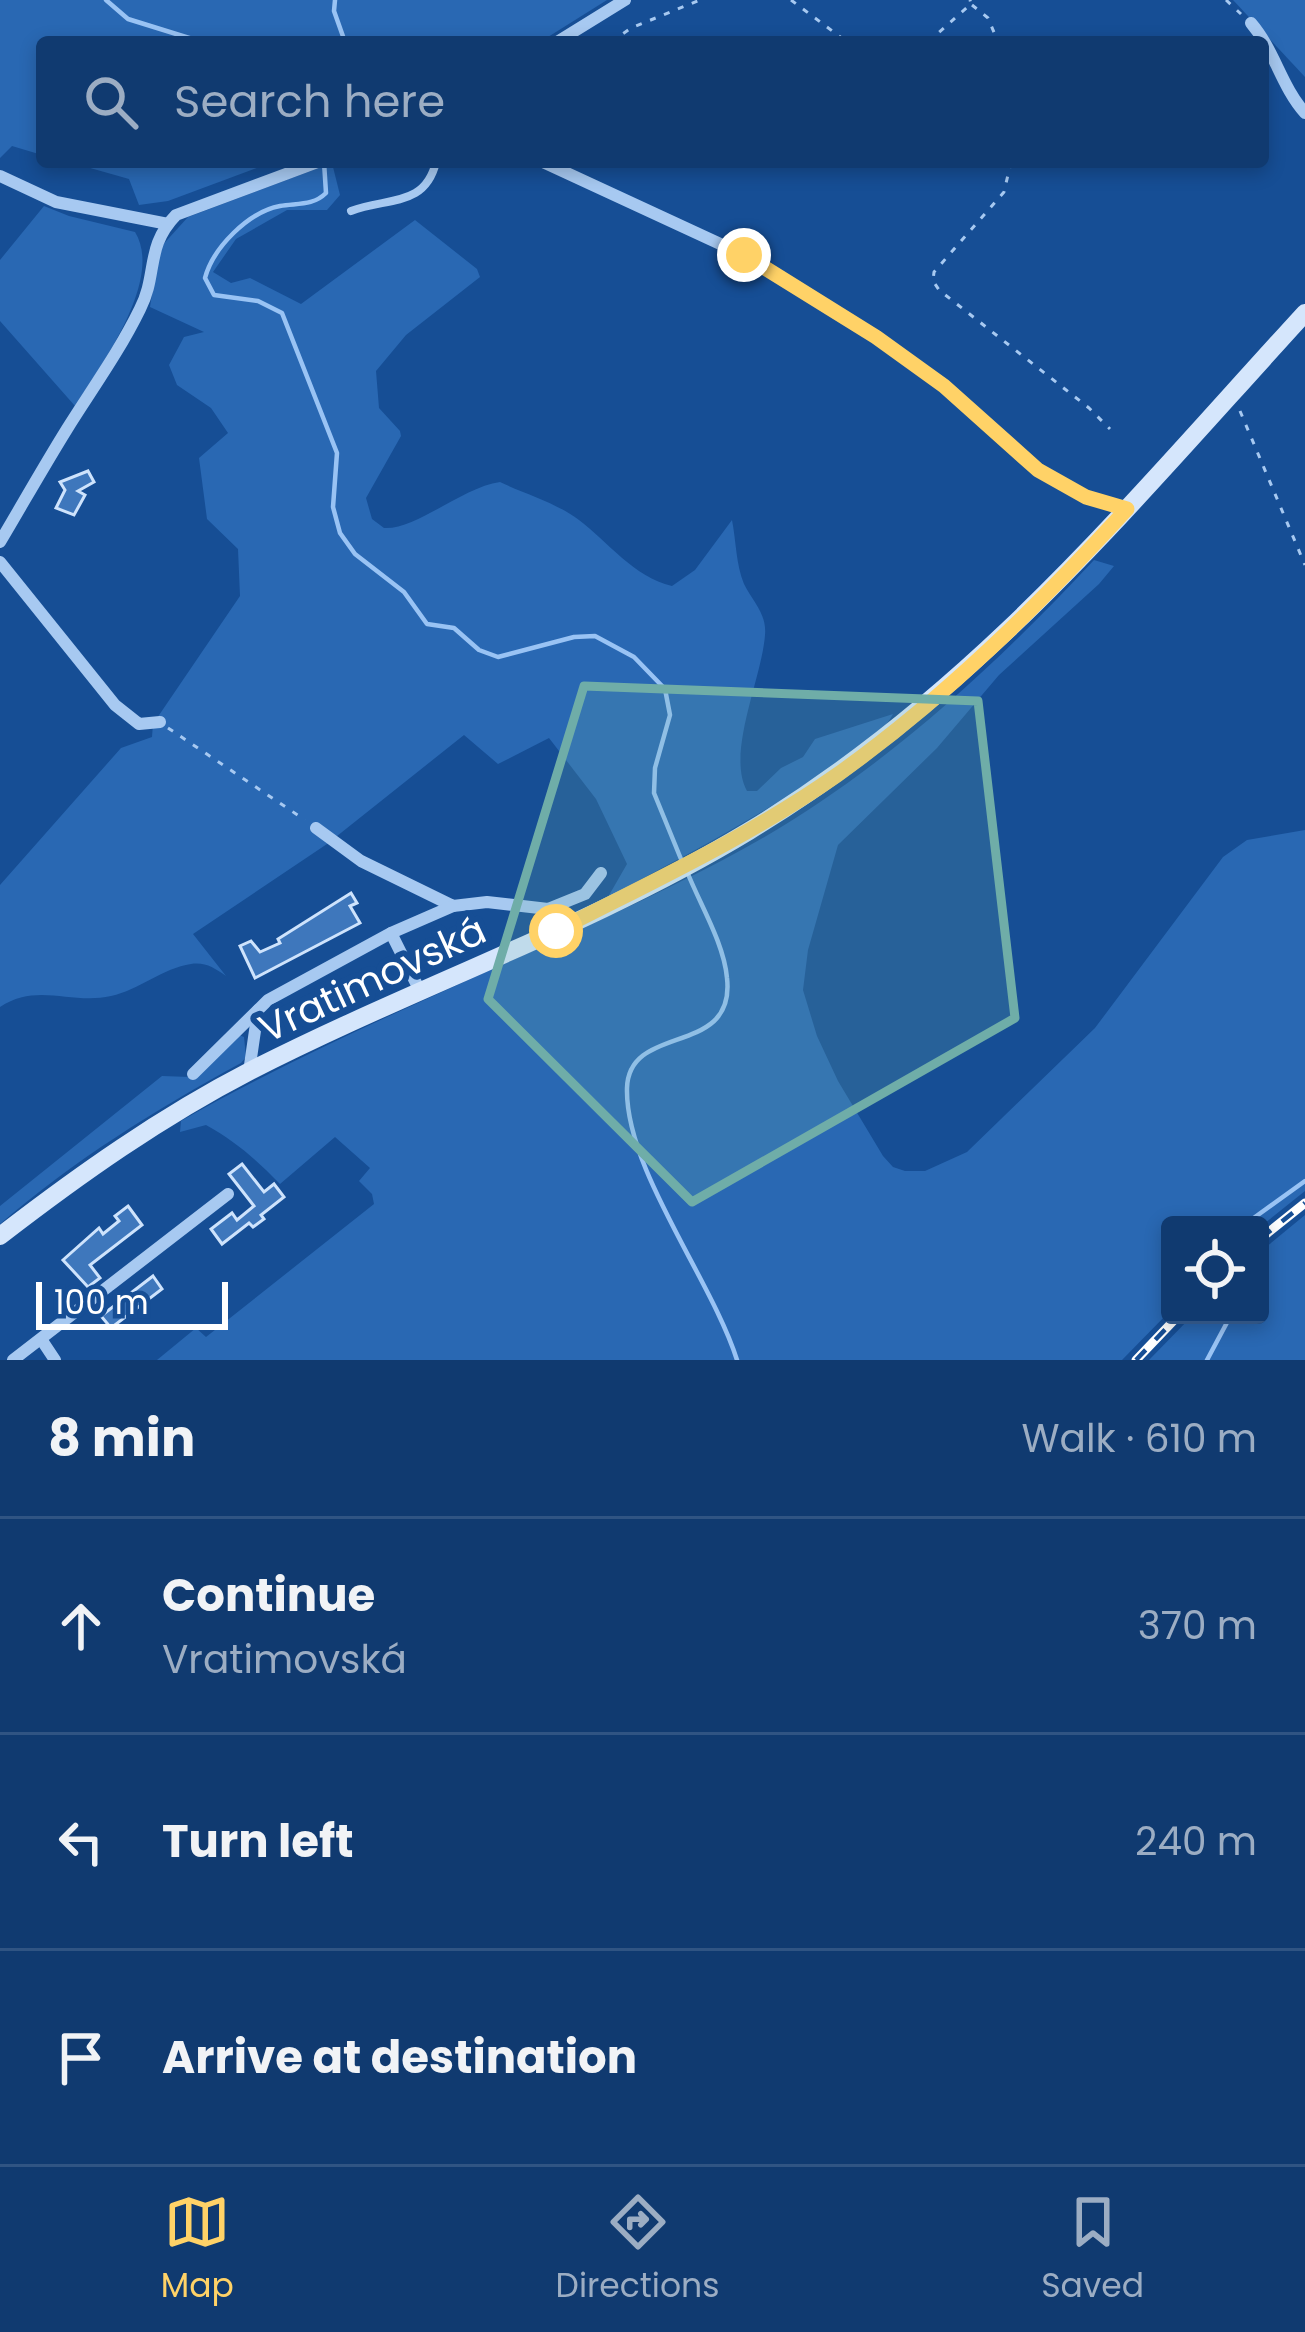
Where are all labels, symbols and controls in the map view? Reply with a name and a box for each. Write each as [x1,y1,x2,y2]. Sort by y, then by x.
search box [36,36,1269,168]
icon: search [78,69,144,135]
text: Search here [174,70,445,133]
route end [717,228,771,282]
street label: Vratimovská [250,903,495,1056]
route start [529,904,583,958]
map controls [1161,1216,1269,1324]
button: locate [1161,1216,1269,1324]
scale bar [36,1276,228,1329]
text: 100 m [54,1279,149,1326]
text: 8 min [48,1402,195,1474]
text: Walk · 610 m [1021,1411,1257,1466]
text: Continue [162,1564,375,1627]
icon: ahead [48,1593,114,1659]
text: 370 m [1138,1598,1257,1653]
text: Vratimovská [162,1632,407,1687]
icon: left [48,1809,114,1875]
text: Turn left [162,1810,354,1873]
text: 240 m [1135,1814,1257,1869]
icon: arrive [48,2025,114,2091]
text: Arrive at destination [162,2026,637,2089]
tab: Map [161,2189,234,2311]
tab: Directions [556,2189,719,2311]
tab: Saved [1041,2189,1144,2311]

